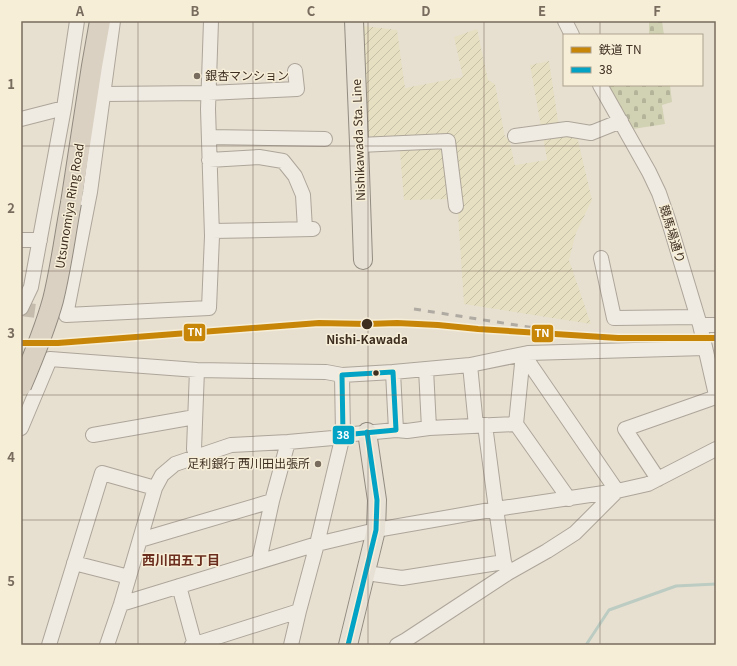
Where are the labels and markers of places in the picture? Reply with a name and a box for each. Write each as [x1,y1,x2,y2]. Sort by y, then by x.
place label: 銀杏マンション [205,66,289,83]
marker: 銀杏マンション [192,71,202,81]
marker: Nishi-Kawada [360,317,374,331]
place label: Nishi-Kawada [326,330,408,347]
unlabelled marker [371,368,381,378]
place label: 足利銀行 西川田出張所 [187,454,310,471]
marker: 足利銀行 西川田出張所 [313,459,323,469]

